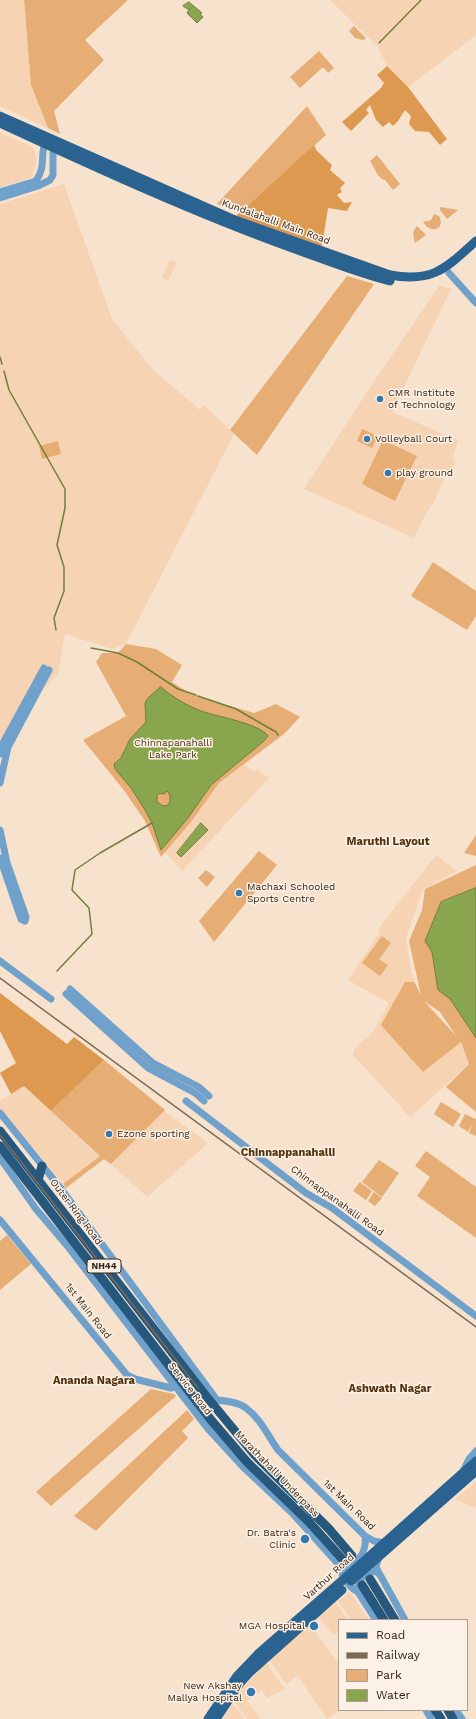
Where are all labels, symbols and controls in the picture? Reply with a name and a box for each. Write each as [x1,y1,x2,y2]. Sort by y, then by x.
street label: Kundalahalli Main Road [220,197,332,247]
place label: CMR Institute of Technology [388,387,455,410]
marker: CMR Institute of Technology [375,394,385,404]
place label: Volleyball Court [375,433,452,445]
marker: Volleyball Court [362,434,372,444]
place label: play ground [396,467,453,479]
marker: play ground [383,468,393,478]
park label: Chinnapanahalli Lake Park [134,737,212,760]
district label: Maruthi Layout [347,835,429,849]
place label: Machaxi Schooled Sports Centre [247,881,335,904]
marker: Machaxi Schooled Sports Centre [234,888,244,898]
place label: Ezone sporting [117,1128,190,1140]
marker: Ezone sporting [104,1129,114,1139]
district label: Chinnappanahalli [241,1146,335,1160]
street label: Chinnappanahalli Road [288,1163,386,1239]
street label: Outer Ring Road [47,1177,105,1247]
road number: NH44 [87,1259,121,1273]
street label: 1st Main Road [62,1281,114,1341]
street label: Service Road [166,1360,214,1418]
district label: Ananda Nagara [53,1374,135,1388]
district label: Ashwath Nagar [349,1382,431,1396]
street label: Marathahalli Underpass [233,1428,321,1520]
street label: 1st Main Road [321,1477,377,1533]
place label: Dr. Batra's Clinic [247,1527,296,1550]
marker: Dr. Batra's Clinic [299,1533,311,1545]
street label: Varthur Road [301,1551,357,1603]
legend [338,1619,468,1711]
place label: MGA Hospital [239,1620,305,1632]
marker: MGA Hospital [308,1620,320,1632]
text: Road [376,1628,405,1642]
text: Railway [376,1648,420,1662]
text: Park [376,1668,402,1682]
place label: New Akshay Mallya Hospital [168,1680,242,1704]
marker: New Akshay Mallya Hospital [245,1686,257,1698]
text: Water [376,1688,410,1702]

